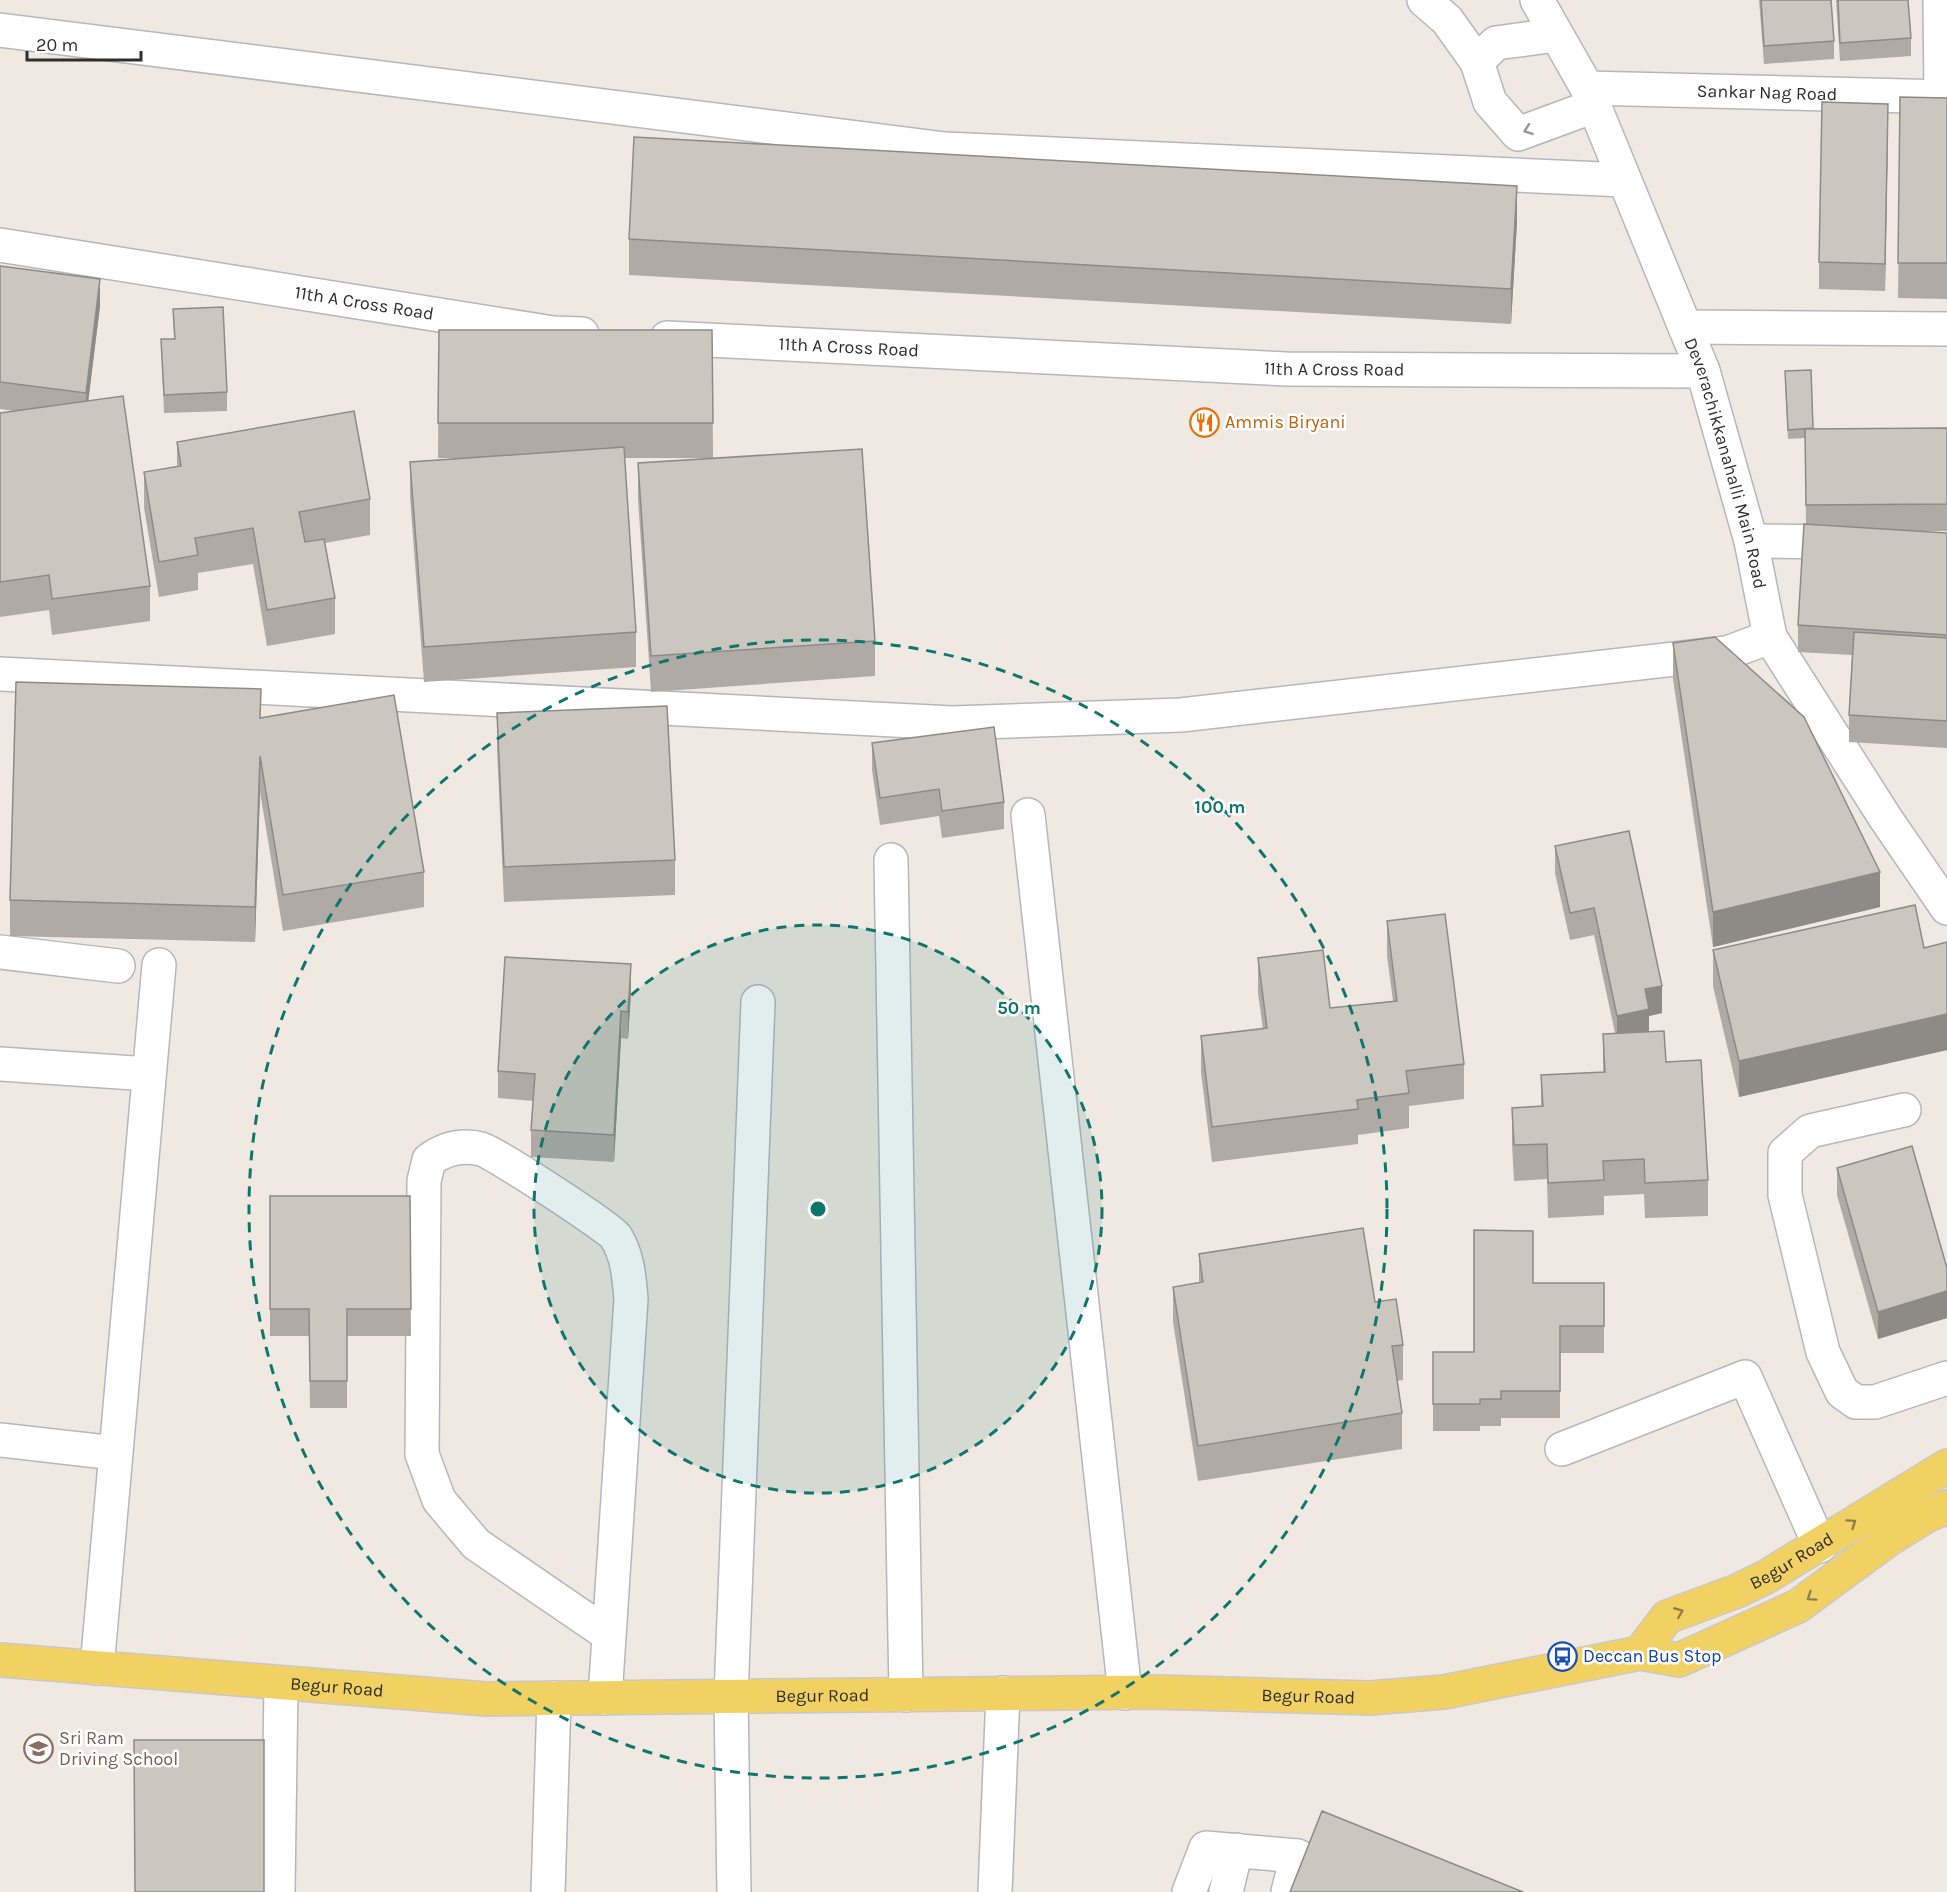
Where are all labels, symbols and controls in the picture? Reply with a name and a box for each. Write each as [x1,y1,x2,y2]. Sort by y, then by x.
scale bar [27,24,141,62]
text: 20 m [36,34,78,56]
street label: Sankar Nag Road [1696,80,1838,105]
one-way arrow [1523,122,1534,135]
street label: 11th A Cross Road [293,281,436,325]
street label: 11th A Cross Road [778,333,920,362]
street label: Deverachikkanahalli Main Road [1679,334,1771,591]
street label: 11th A Cross Road [1263,357,1405,381]
restaurant icon: Ammis Biryani [1188,406,1220,438]
place label: Ammis Biryani [1225,411,1346,433]
text: 100 m [1195,796,1245,818]
text: 50 m [997,997,1041,1019]
centre of rings [808,1199,828,1219]
one-way arrow [1845,1519,1856,1530]
street label: Begur Road [1746,1527,1837,1594]
one-way arrow [1807,1590,1818,1601]
one-way arrow [1673,1606,1684,1619]
bus stop icon: Deccan Bus Stop [1546,1640,1578,1672]
place label: Deccan Bus Stop [1583,1645,1722,1667]
street label: Begur Road [289,1672,385,1702]
street label: Begur Road [775,1684,869,1707]
street label: Begur Road [1261,1684,1356,1709]
place label: Sri Ram Driving School [59,1727,178,1770]
school or university icon: Sri Ram Driving School [22,1732,54,1764]

